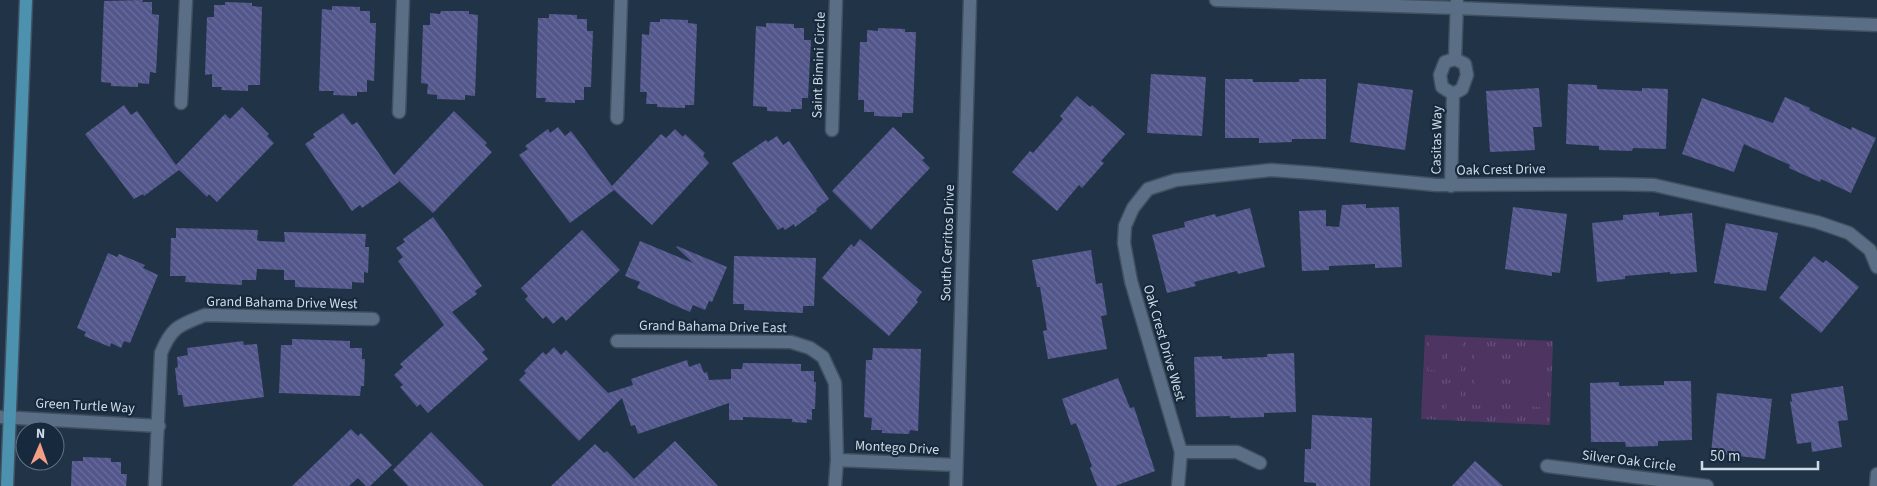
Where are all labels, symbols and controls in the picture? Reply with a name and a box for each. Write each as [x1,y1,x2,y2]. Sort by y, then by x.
street label: Saint Bimini Circle [807,11,831,119]
street label: Casitas Way [1426,105,1448,175]
street label: Oak Crest Drive [1456,159,1546,181]
street label: South Cerritos Drive [936,184,960,302]
street label: Oak Crest Drive West [1138,282,1190,404]
street label: Grand Bahama Drive West [206,292,358,314]
street label: Grand Bahama Drive East [639,316,787,338]
street label: Green Turtle Way [35,393,136,419]
north arrow [15,421,65,471]
text: N [35,424,45,444]
street label: Montego Drive [854,436,940,460]
scale bar [1702,438,1818,470]
street label: Silver Oak Circle [1581,445,1677,477]
text: 50 m [1710,446,1740,467]

